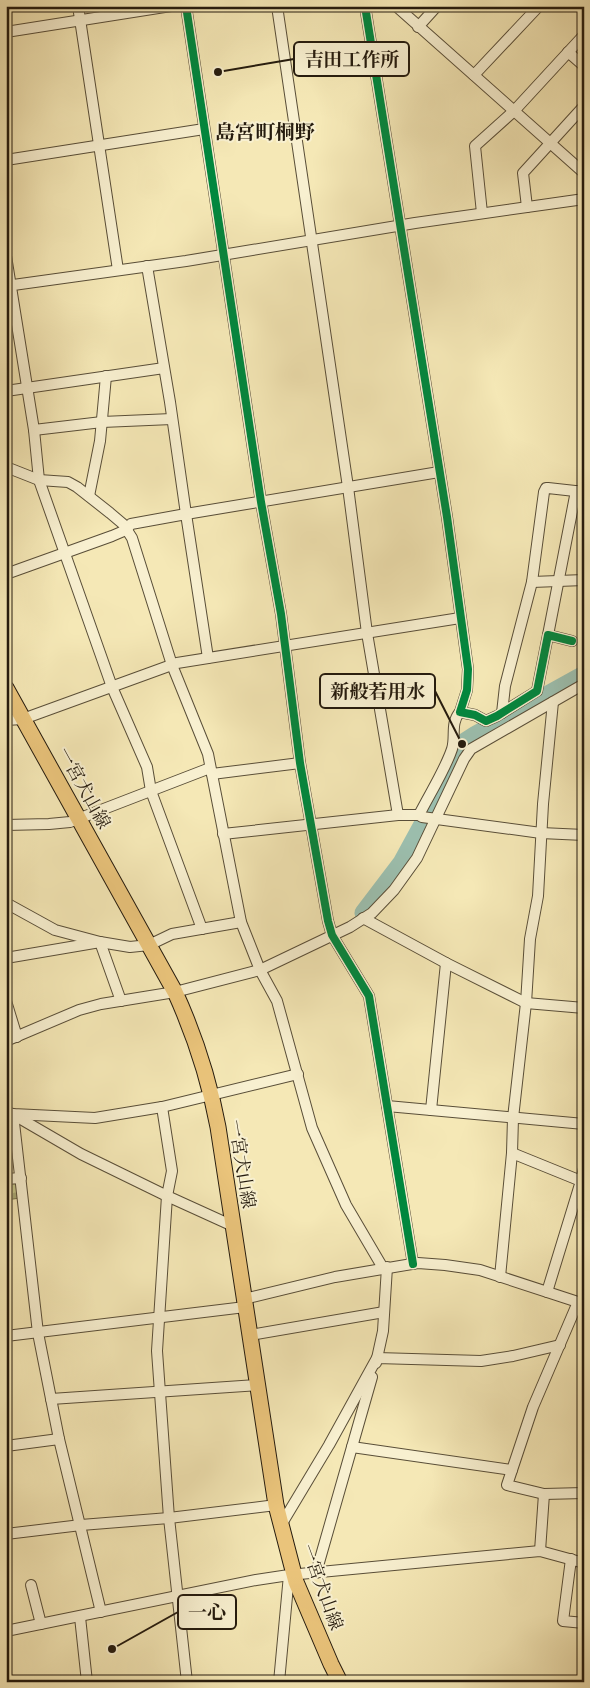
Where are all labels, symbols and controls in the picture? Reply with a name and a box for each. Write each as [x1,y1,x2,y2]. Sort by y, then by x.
callout: 吉田工作所 [294,42,409,76]
text: 吉田工作所 [304,48,400,74]
district label: 島宮町桐野 [215,120,315,148]
callout: 新般若用水 [320,674,435,708]
text: 新般若用水 [330,680,426,706]
street label: 一宮犬山線 [50,743,115,834]
street label: 一宮犬山線 [221,1118,260,1211]
street label: 一宮犬山線 [293,1541,348,1634]
callout: 一心 [178,1595,236,1629]
text: 一心 [188,1601,226,1627]

